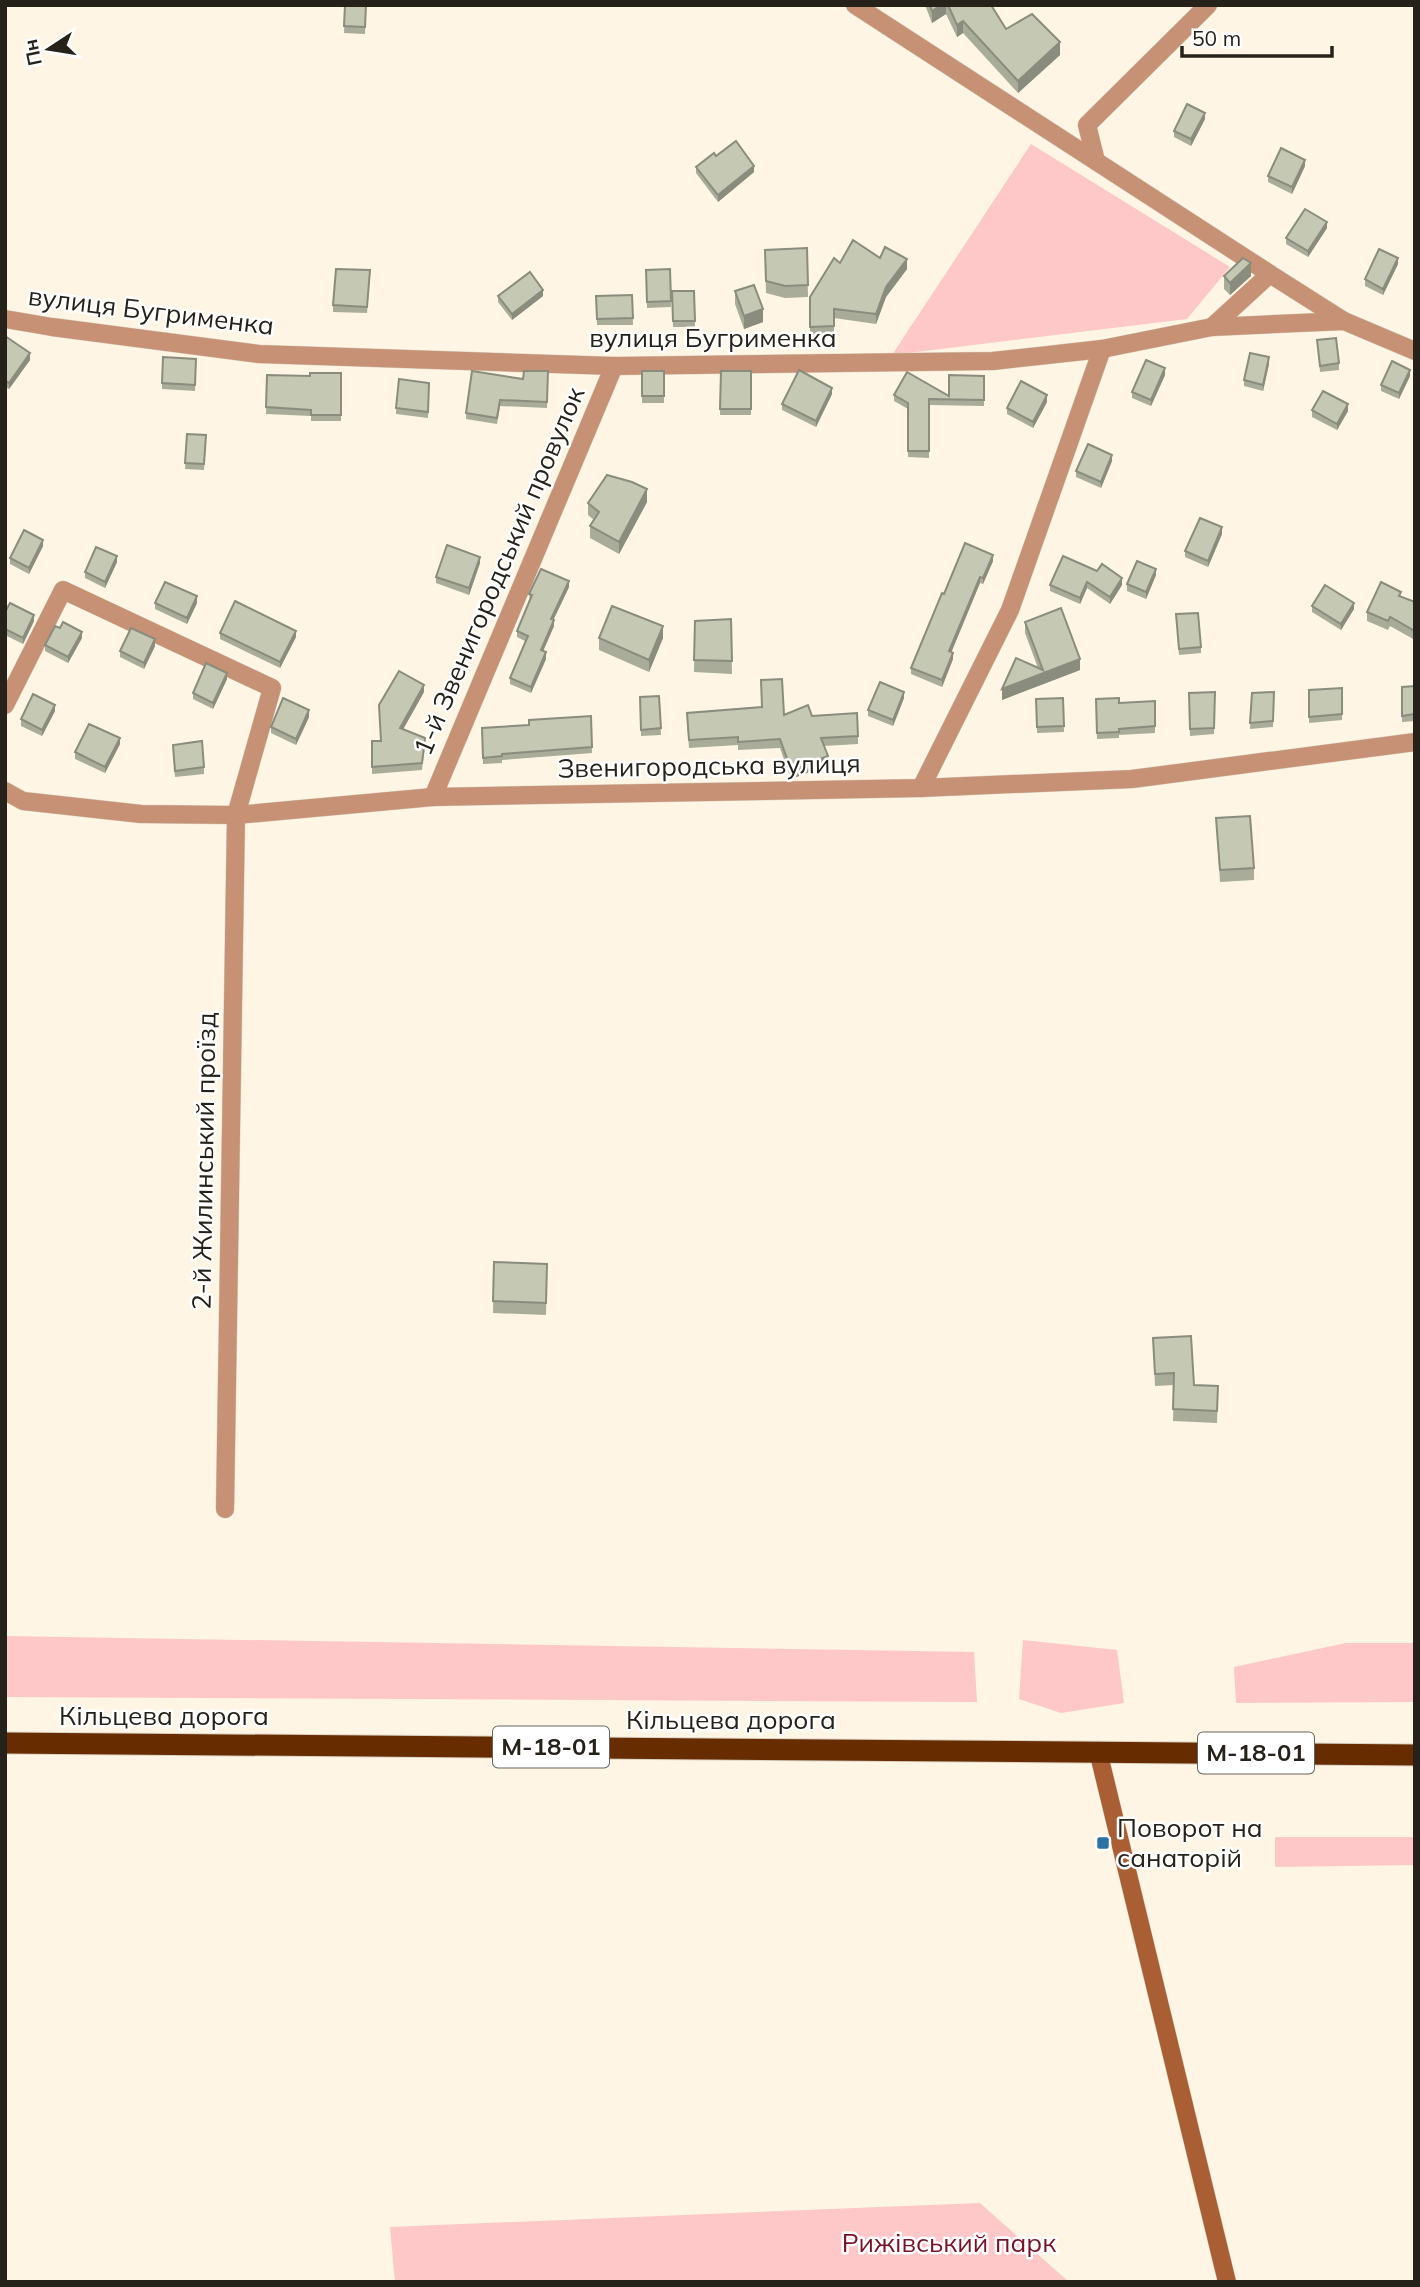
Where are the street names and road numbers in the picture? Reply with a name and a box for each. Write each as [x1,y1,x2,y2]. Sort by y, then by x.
street label: вулиця Бугрименка [26,279,276,342]
street label: вулиця Бугрименка [589,321,837,354]
street label: 1-й Звенигородський провулок [406,382,591,760]
street label: Звенигородська вулиця [557,746,861,785]
street label: 2-й Жилинський проїзд [184,1012,223,1310]
street label: Кільцева дорога [59,1699,269,1732]
street label: Кільцева дорога [626,1703,836,1736]
road number: М-18-01 [493,1727,609,1768]
road number: М-18-01 [1198,1732,1314,1773]

